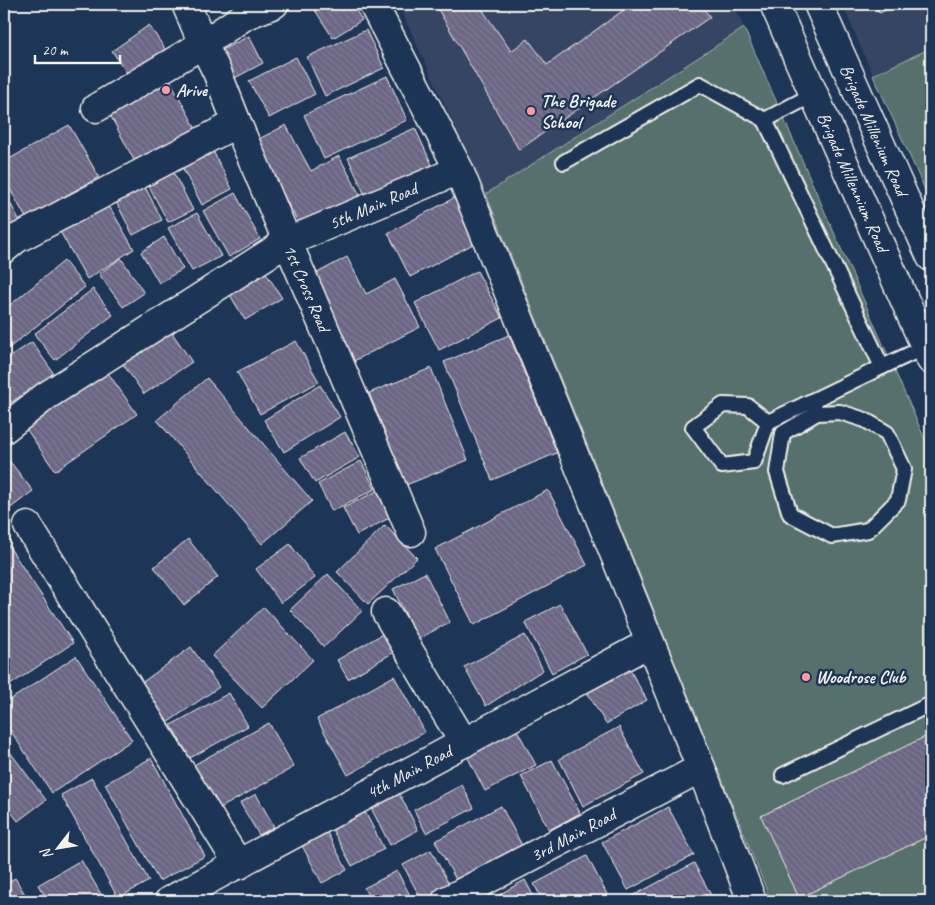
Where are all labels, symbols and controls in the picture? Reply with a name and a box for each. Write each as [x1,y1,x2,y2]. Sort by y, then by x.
scale bar [35,32,120,64]
text: 20 m [42,41,69,60]
street label: Brigade Millenium Road [835,61,914,202]
place label: Arive [176,79,209,101]
marker: Arive [160,84,172,96]
place label: The Brigade School [541,90,617,133]
marker: The Brigade School [525,105,537,117]
street label: Brigade Millennium Road [812,109,895,258]
street label: 5th Main Road [326,176,423,234]
street label: 1st Cross Road [279,241,336,337]
place label: Woodrose Club [816,666,906,688]
marker: Woodrose Club [800,671,812,683]
street label: 4th Main Road [363,739,458,804]
street label: 3rd Main Road [527,802,622,867]
north arrow [32,822,82,872]
text: N [37,844,57,863]

